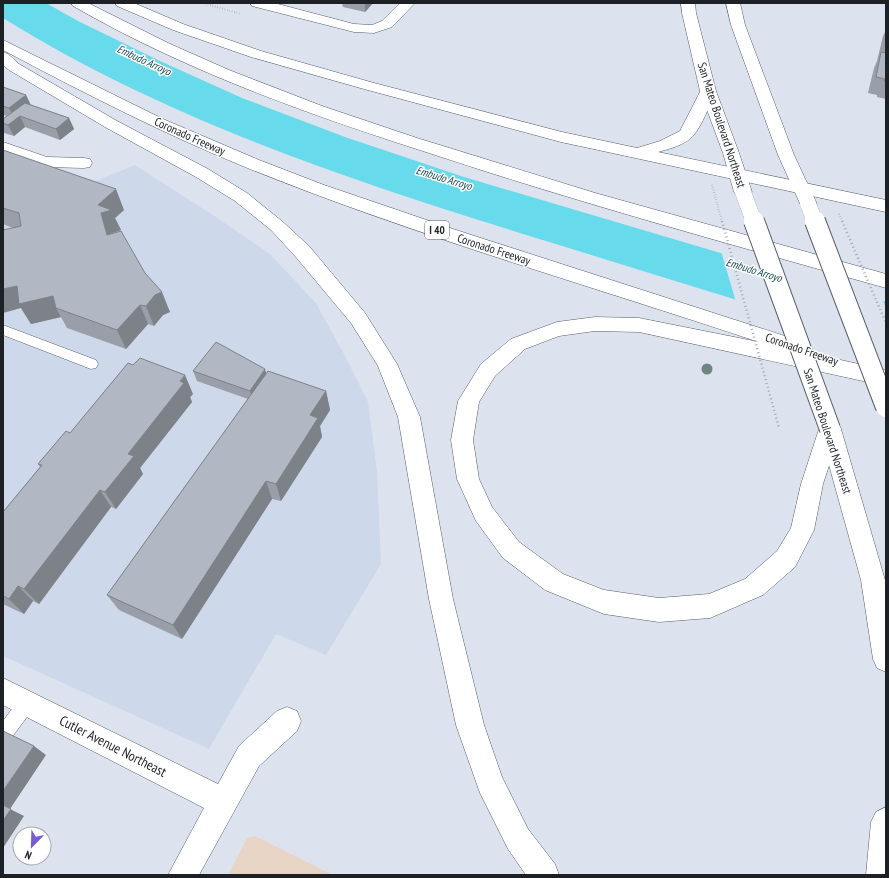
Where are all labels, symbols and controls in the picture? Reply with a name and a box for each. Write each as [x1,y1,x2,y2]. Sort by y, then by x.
water label: Embudo Arroyo [115,41,174,79]
street label: San Mateo Boulevard Northeast [695,60,750,190]
street label: Coronado Freeway [152,114,228,159]
water label: Embudo Arroyo [414,163,475,193]
road number: I 40 [425,221,449,239]
street label: Coronado Freeway [455,230,533,268]
water label: Embudo Arroyo [724,255,785,285]
street label: Coronado Freeway [764,330,841,369]
street label: San Mateo Boulevard Northeast [801,366,856,496]
street label: Cutler Avenue Northeast [56,711,170,781]
north arrow [12,826,52,866]
text: N [23,848,34,863]

